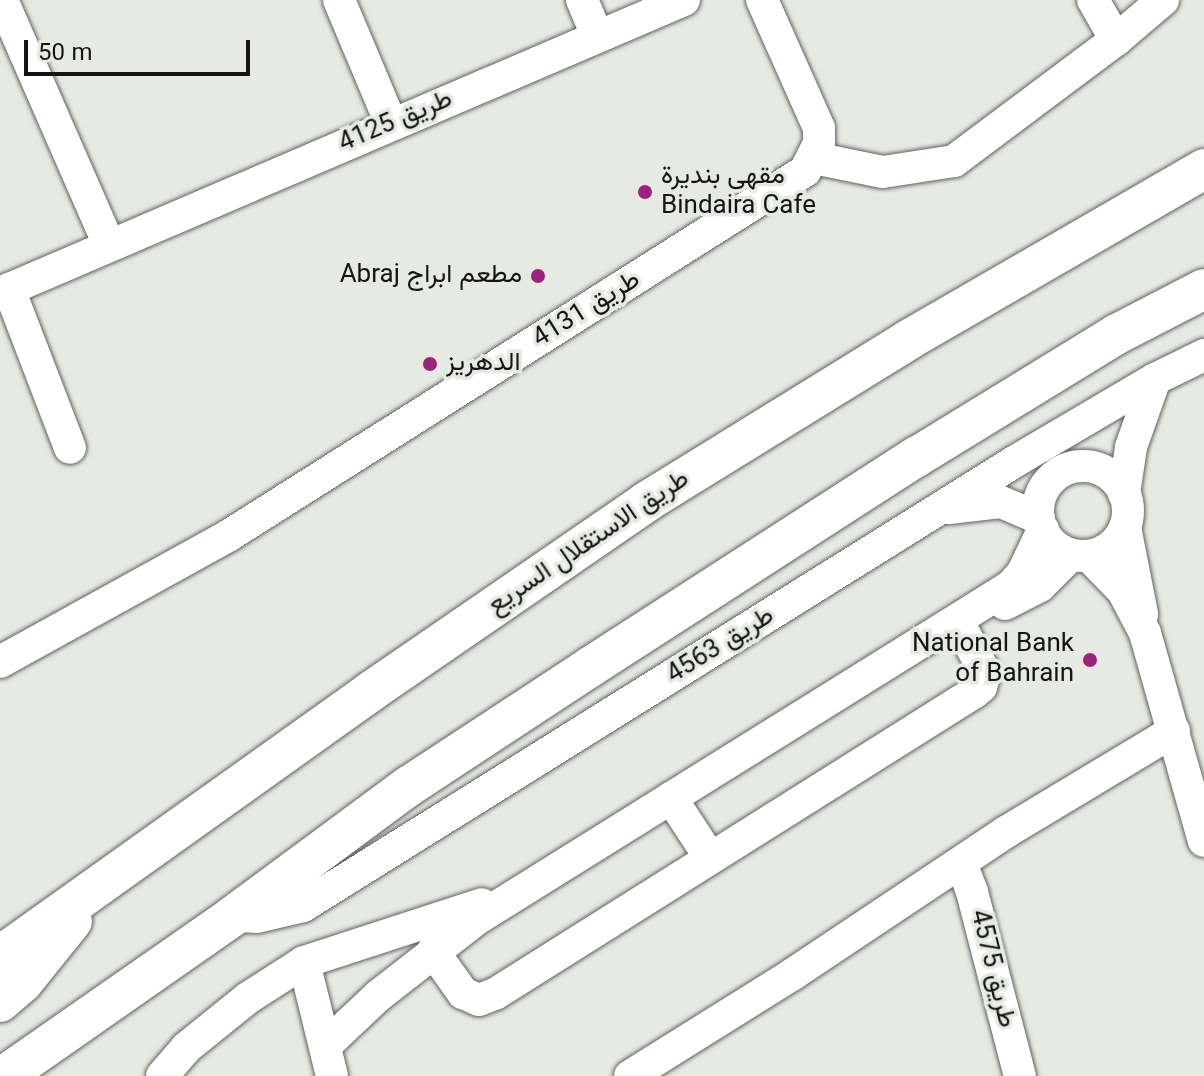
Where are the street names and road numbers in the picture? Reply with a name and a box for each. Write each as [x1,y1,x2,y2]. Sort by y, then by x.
street label: طريق 4125 [334,84,458,160]
street label: طريق 4131 [528,265,646,355]
street label: طريق الاستقلال السريع [482,464,696,622]
street label: طريق 4563 [662,601,780,691]
street label: طريق 4575 [962,907,1022,1031]

